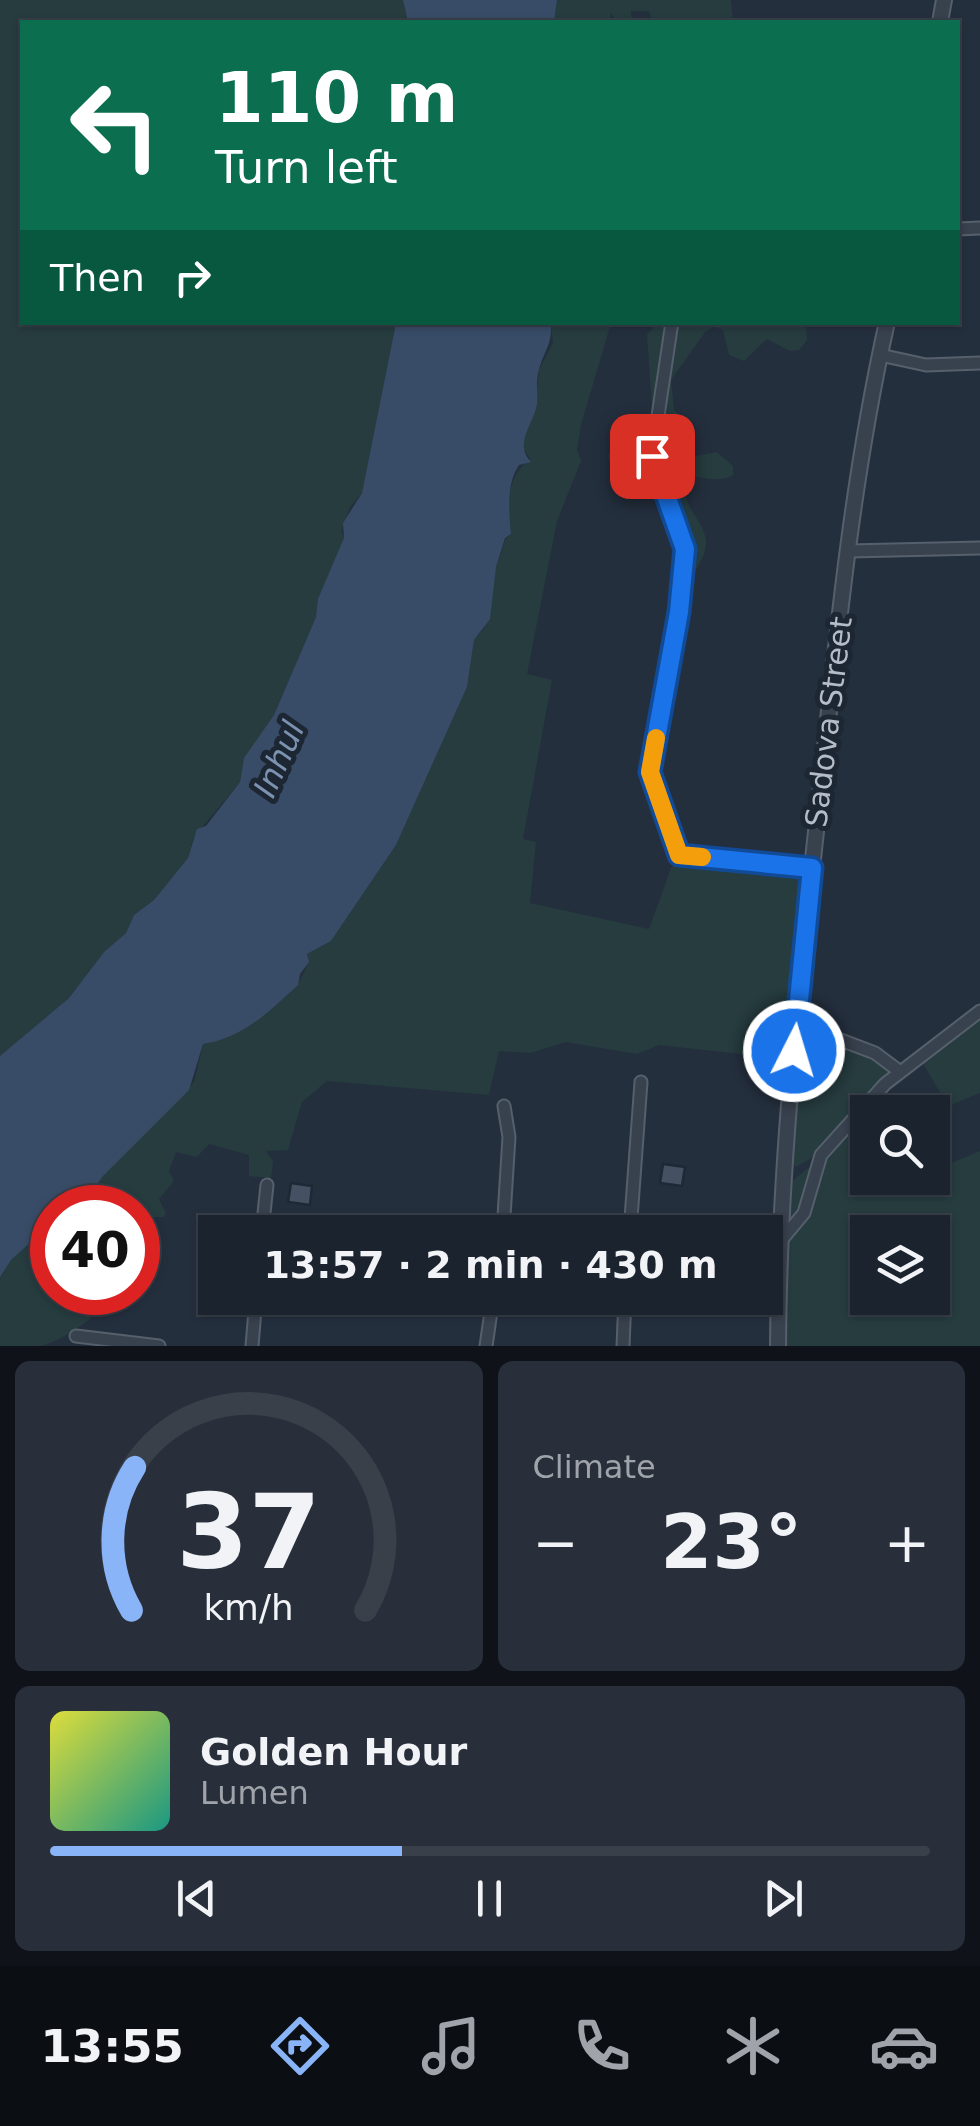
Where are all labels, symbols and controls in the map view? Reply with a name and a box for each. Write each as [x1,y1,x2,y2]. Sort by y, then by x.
text: 110 m [215,57,458,139]
icon: left [50,60,180,190]
text: Turn left [215,141,398,194]
icon: right [165,250,220,305]
text: Then [50,256,145,300]
pin [610,414,695,499]
icon: arrive [625,429,680,484]
street label: Sadova Street [798,615,859,829]
water label: Inhul [246,715,313,803]
position arrow [742,999,846,1103]
map controls [850,1095,950,1315]
button: search [850,1095,950,1195]
speed limit sign: 40 [30,1185,160,1315]
button: layers [850,1215,950,1315]
text: 13:57 · 2 min · 430 m [263,1243,718,1287]
text: Climate [533,1448,656,1486]
text: 37 [176,1471,321,1593]
text: 23° [660,1498,802,1586]
text: − [533,1511,579,1575]
text: + [884,1511,930,1575]
text: km/h [204,1587,294,1628]
text: Golden Hour [200,1730,467,1774]
text: Lumen [200,1774,309,1812]
icon: previous [169,1871,224,1926]
icon: pause [462,1871,517,1926]
icon: next [756,1871,811,1926]
icon: directions [265,2011,335,2081]
icon: music [416,2011,486,2081]
icon: phone [567,2011,637,2081]
icon: climate [718,2011,788,2081]
icon: car [869,2011,939,2081]
text: 13:55 [41,2020,184,2073]

